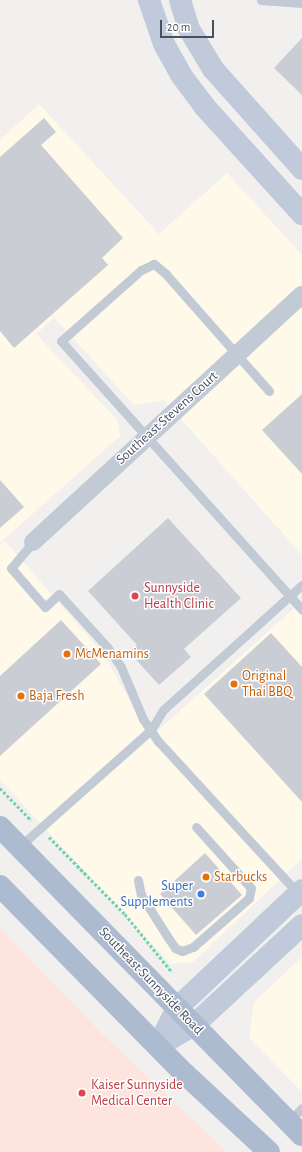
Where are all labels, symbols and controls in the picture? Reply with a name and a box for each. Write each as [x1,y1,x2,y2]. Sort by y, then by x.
scale bar [162,12,216,38]
text: 20 m [167,21,190,33]
street label: Southeast Stevens Court [113,368,221,468]
place label: Sunnyside Health Clinic [144,580,214,612]
marker: Sunnyside Health Clinic [129,590,141,602]
place label: McMenamins [75,646,149,662]
marker: McMenamins [62,649,72,659]
place label: Original Thai BBQ [242,668,292,700]
marker: Original Thai BBQ [229,679,239,689]
place label: Baja Fresh [29,688,84,704]
marker: Baja Fresh [16,691,26,701]
place label: Starbucks [214,869,267,885]
marker: Starbucks [201,872,211,882]
place label: Super Supplements [121,878,193,910]
marker: Super Supplements [196,889,206,899]
street label: Southeast Sunnyside Road [95,924,207,1038]
place label: Kaiser Sunnyside Medical Center [91,1077,183,1110]
marker: Kaiser Sunnyside Medical Center [76,1087,88,1099]

